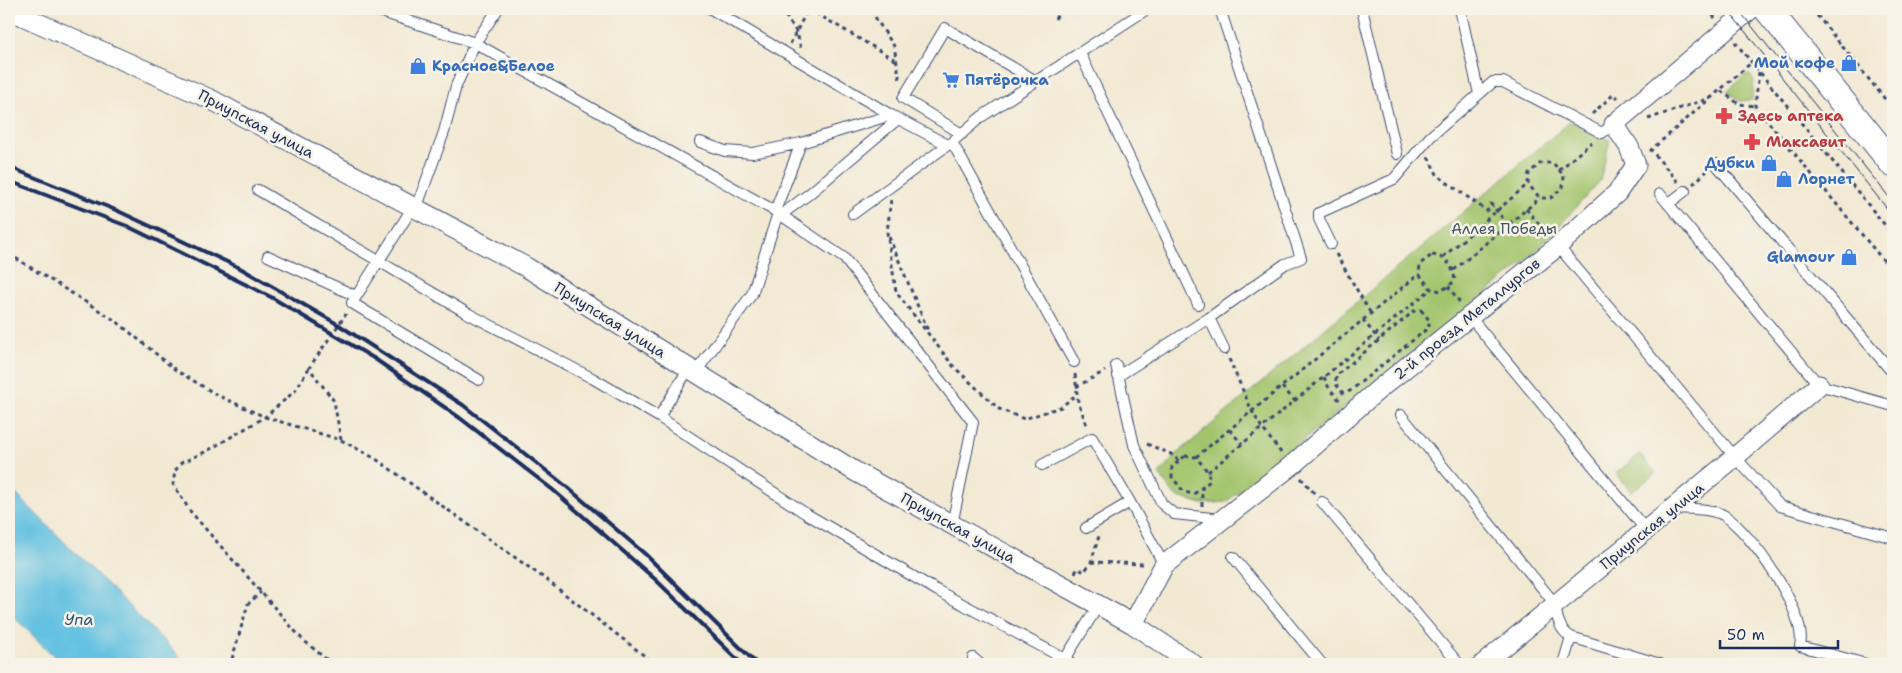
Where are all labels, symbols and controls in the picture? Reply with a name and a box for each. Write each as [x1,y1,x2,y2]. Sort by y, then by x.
place label: Мой кофе [1754,53,1835,73]
shop icon: Мой кофе [1839,53,1859,73]
shop icon: Красное&Белое [408,56,428,76]
place label: Красное&Белое [432,56,555,76]
supermarket icon: Пятёрочка [941,70,961,90]
place label: Пятёрочка [965,70,1049,90]
street label: Приупская улица [195,85,318,163]
pharmacy icon: Здесь аптека [1714,106,1734,126]
place label: Здесь аптека [1738,106,1844,126]
pharmacy icon: Максавит [1742,132,1762,152]
place label: Максавит [1766,132,1846,152]
place label: Дубки [1705,153,1756,173]
shop icon: Дубки [1759,153,1779,173]
shop icon: Лорнет [1774,169,1794,189]
place label: Лорнет [1798,169,1854,189]
park label: Аллея Победы [1451,219,1557,239]
place label: Glamour [1767,247,1835,267]
shop icon: Glamour [1839,247,1859,267]
street label: 2-й проезд Металлургов [1390,254,1544,384]
street label: Приупская улица [550,278,670,363]
street label: Приупская улица [1596,478,1709,574]
street label: Приупская улица [897,488,1019,568]
water label: Упа [65,609,93,630]
scale bar [1720,618,1837,650]
text: 50 m [1727,625,1765,645]

